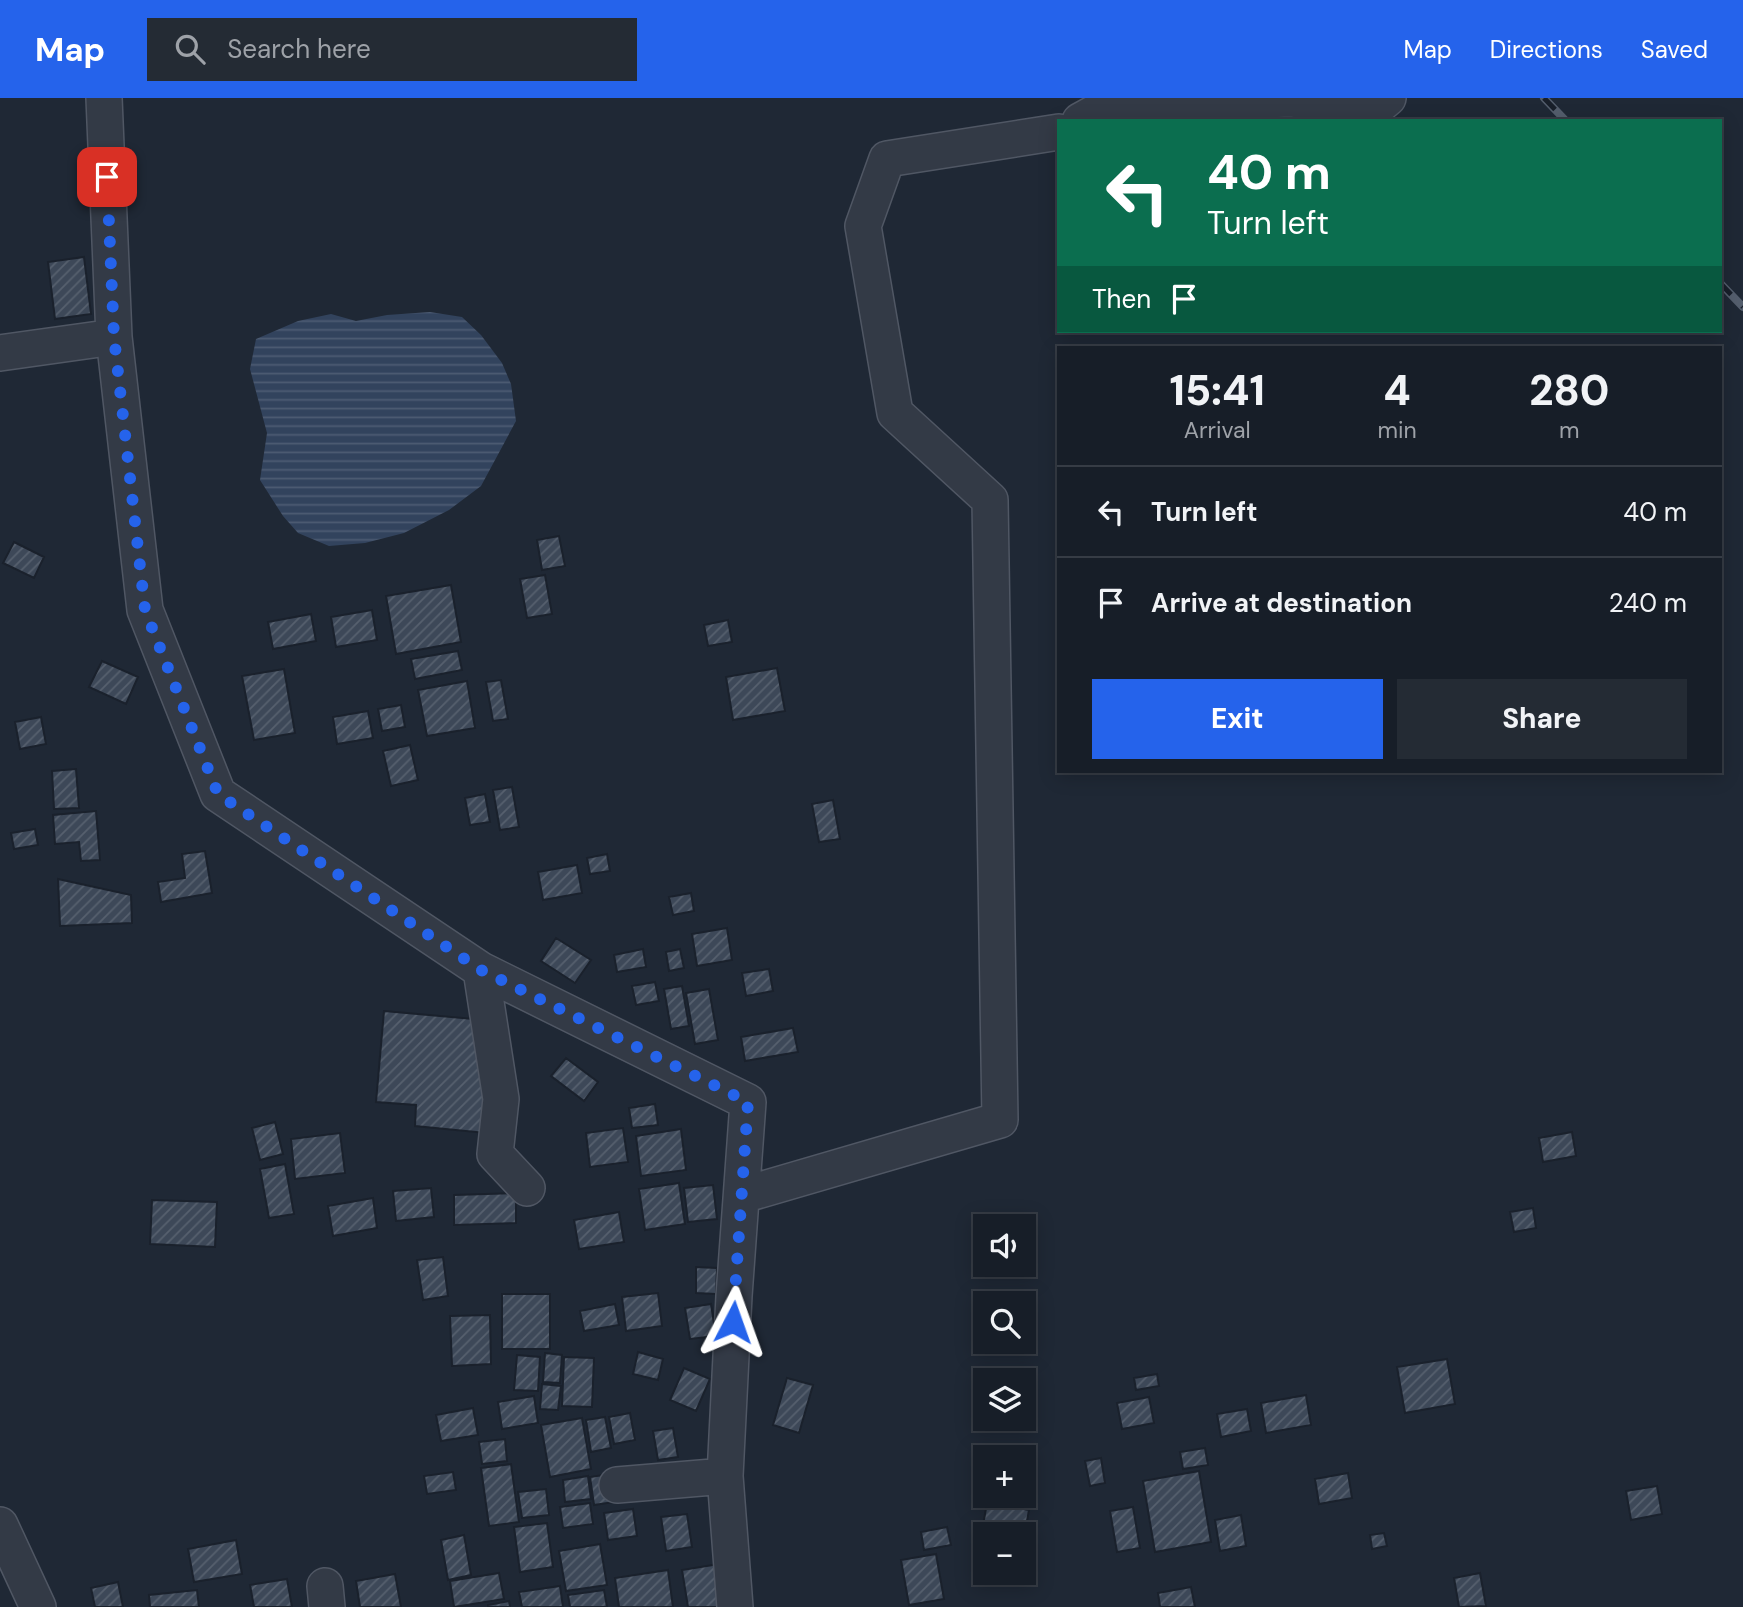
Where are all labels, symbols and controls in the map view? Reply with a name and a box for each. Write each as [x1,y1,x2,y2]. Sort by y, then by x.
search box [147,18,637,81]
text: Map [35,28,105,71]
icon: search [171,30,209,68]
text: Search here [227,32,371,66]
text: Map [1404,34,1452,65]
text: Directions [1490,34,1603,65]
text: Saved [1641,34,1708,65]
text: 40 m [1207,140,1331,204]
pin [77,147,137,207]
icon: left [1092,147,1183,238]
icon: arrive [88,158,126,196]
text: Turn left [1207,202,1329,244]
icon: arrive [1165,280,1203,318]
text: Then [1092,282,1151,316]
text: 15:41 [1169,363,1265,418]
text: 4 [1383,363,1411,418]
text: 280 [1529,363,1610,418]
text: Arrival [1184,415,1251,445]
text: min [1378,415,1417,445]
text: m [1559,415,1580,445]
icon: left [1092,493,1130,531]
text: Turn left [1151,495,1258,529]
text: 40 m [1623,495,1687,529]
icon: arrive [1092,584,1130,622]
text: Arrive at destination [1151,586,1412,620]
text: 240 m [1609,586,1687,620]
button: Exit [1092,679,1383,759]
button: Share [1397,679,1687,759]
map controls [973,1214,1036,1585]
button: sound [973,1214,1036,1277]
position arrow [696,1285,770,1359]
button: search [973,1291,1036,1354]
button: layers [973,1368,1036,1431]
button: + [973,1445,1036,1508]
button: − [973,1522,1036,1585]

